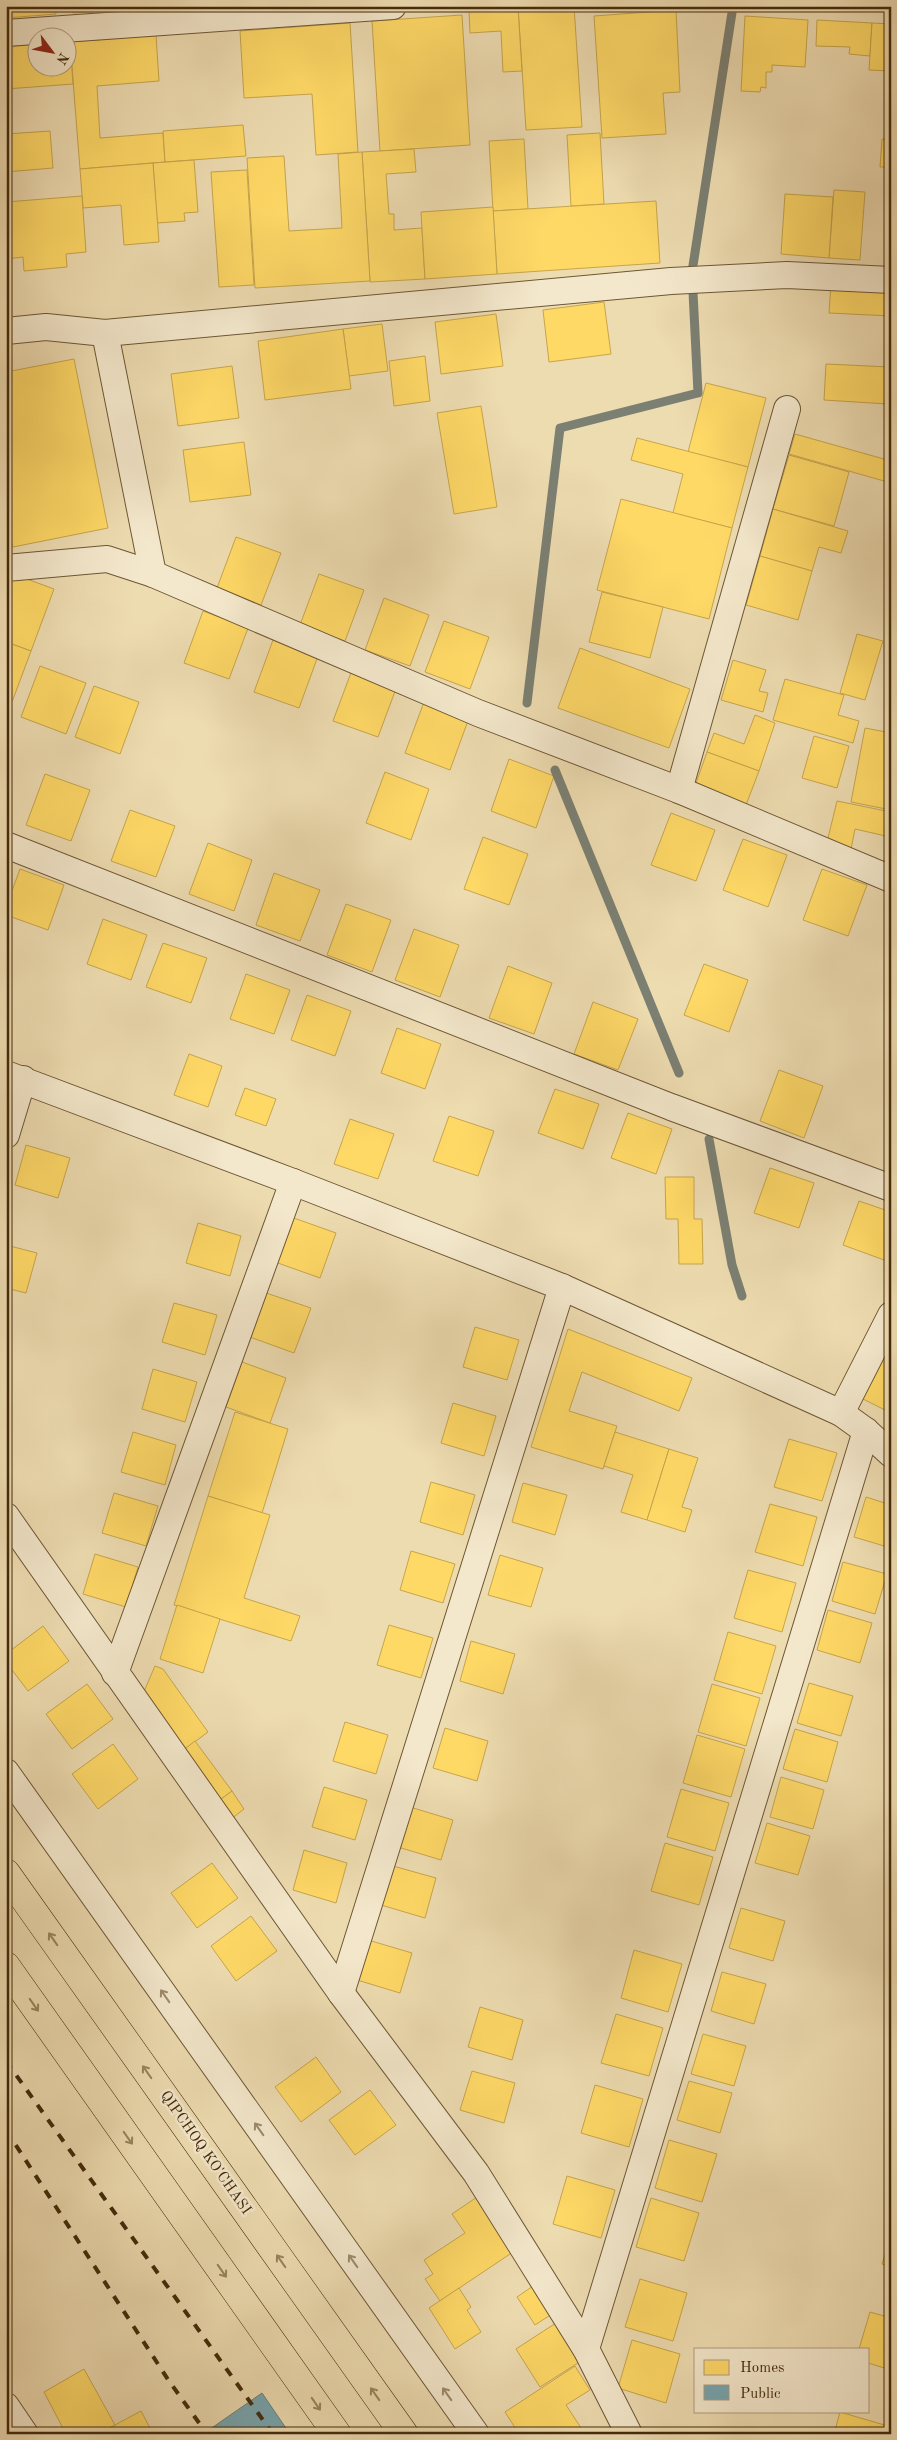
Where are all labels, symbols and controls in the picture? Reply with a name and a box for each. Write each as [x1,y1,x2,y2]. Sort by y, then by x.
north arrow [28,28,78,78]
text: N [53,50,71,67]
one-way arrow [48,1932,58,1946]
one-way arrow [160,1989,170,2003]
one-way arrow [29,1998,39,2012]
one-way arrow [142,2065,152,2079]
street label: QIPCHOQ KO'CHASI [157,2088,253,2218]
one-way arrow [254,2122,264,2136]
one-way arrow [123,2131,133,2145]
one-way arrow [276,2255,286,2269]
one-way arrow [348,2255,358,2269]
one-way arrow [217,2264,227,2278]
legend [694,2348,870,2412]
text: Homes [740,2361,785,2376]
one-way arrow [370,2387,380,2401]
one-way arrow [442,2387,452,2401]
text: Public [740,2387,781,2402]
one-way arrow [311,2396,321,2410]

